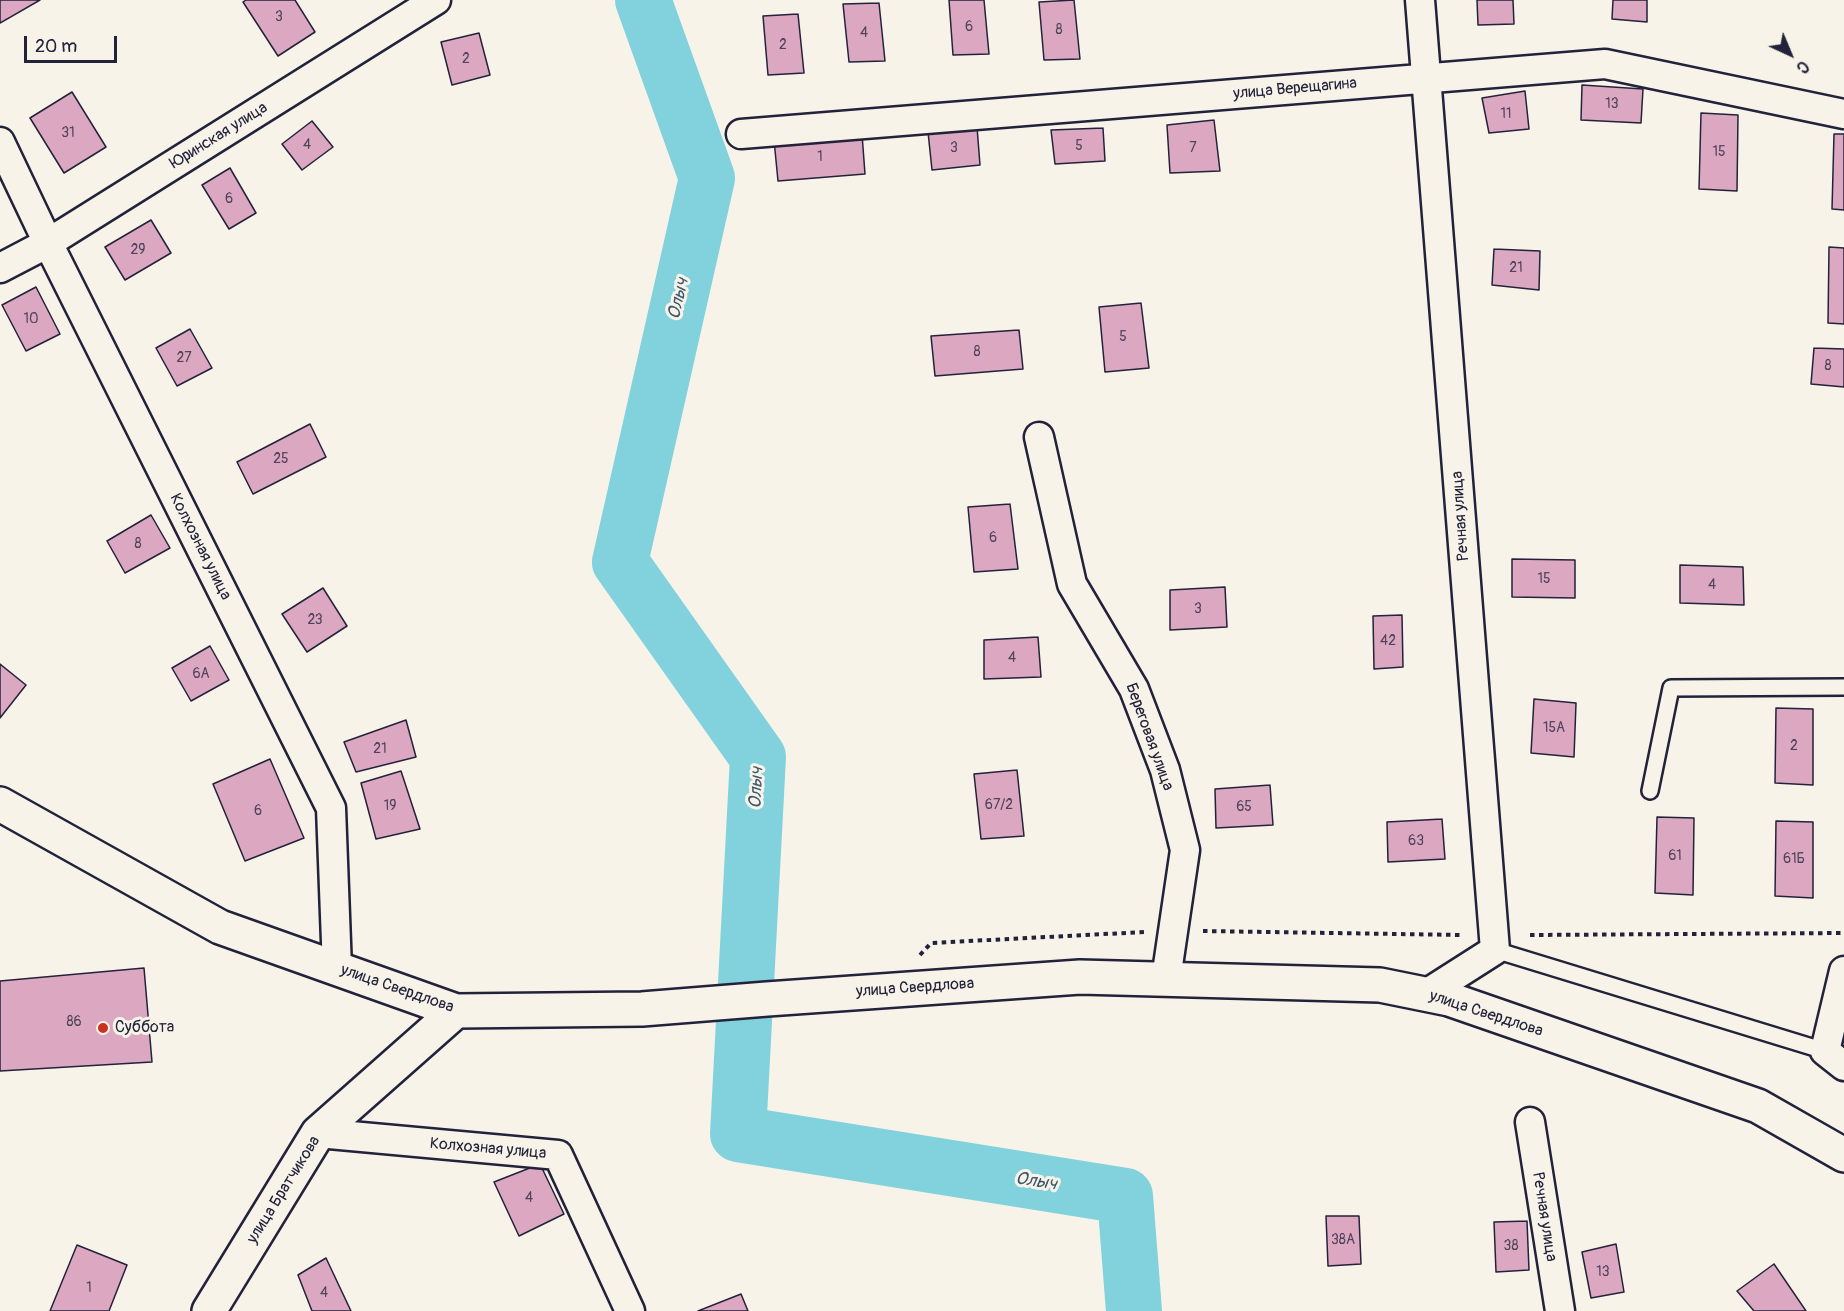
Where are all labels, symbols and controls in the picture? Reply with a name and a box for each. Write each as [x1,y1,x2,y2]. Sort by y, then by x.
house number: 3 [275,9,283,25]
house number: 6 [965,19,973,35]
house number: 8 [1055,22,1063,38]
scale bar [27,24,120,62]
north arrow [1760,24,1820,84]
house number: 4 [860,25,868,41]
text: 20 m [35,35,77,58]
house number: 2 [779,37,787,53]
house number: 2 [462,51,470,67]
text: С [1792,56,1813,78]
street label: улица Верещагина [1232,74,1358,104]
house number: 13 [1605,96,1619,112]
street label: Юринская улица [167,98,271,174]
house number: 11 [1501,106,1511,122]
house number: 31 [61,125,75,141]
house number: 4 [303,137,311,153]
house number: 5 [1075,138,1083,154]
house number: 3 [950,140,958,156]
house number: 7 [1189,140,1197,156]
house number: 15 [1712,144,1726,160]
house number: 1 [817,149,823,165]
house number: 6 [225,191,233,207]
house number: 29 [130,242,146,258]
house number: 21 [1509,260,1523,276]
water label: Олыч [664,276,694,322]
house number: 10 [23,311,39,327]
house number: 5 [1119,329,1127,345]
house number: 8 [973,344,981,360]
house number: 27 [176,350,192,366]
house number: 8 [1824,358,1832,374]
house number: 25 [273,451,289,467]
street label: Речная улица [1448,470,1474,562]
street label: Колхозная улица [165,491,235,603]
house number: 6 [989,530,997,546]
house number: 8 [134,536,142,552]
house number: 15 [1537,571,1551,587]
house number: 4 [1708,577,1716,593]
house number: 3 [1194,601,1202,617]
house number: 23 [307,612,323,628]
house number: 42 [1380,633,1396,649]
house number: 4 [1008,650,1016,666]
house number: 6А [192,666,210,682]
street label: Береговая улица [1121,681,1177,793]
house number: 15А [1543,720,1565,736]
house number: 2 [1790,738,1798,754]
house number: 21 [373,741,387,757]
water label: Олыч [745,767,769,809]
house number: 67/2 [985,797,1013,813]
house number: 19 [384,798,396,814]
house number: 65 [1236,799,1252,815]
house number: 6 [254,803,262,819]
house number: 63 [1408,833,1424,849]
house number: 61 [1668,848,1682,864]
house number: 61Б [1783,851,1805,867]
street label: улица Свердлова [338,961,456,1017]
street label: улица Свердлова [855,974,975,1002]
street label: улица Свердлова [1427,987,1545,1041]
house number: 86 [66,1014,82,1030]
place label: Суббота [115,1018,174,1038]
marker: Суббота [96,1021,110,1035]
street label: улица Братчикова [243,1133,325,1247]
street label: Колхозная улица [429,1134,547,1164]
water label: Олыч [1014,1168,1058,1196]
street label: Речная улица [1527,1171,1561,1263]
house number: 4 [525,1190,533,1206]
house number: 38А [1331,1232,1355,1248]
house number: 38 [1504,1238,1518,1254]
house number: 13 [1596,1264,1610,1280]
house number: 1 [86,1280,92,1296]
house number: 4 [320,1285,328,1301]

